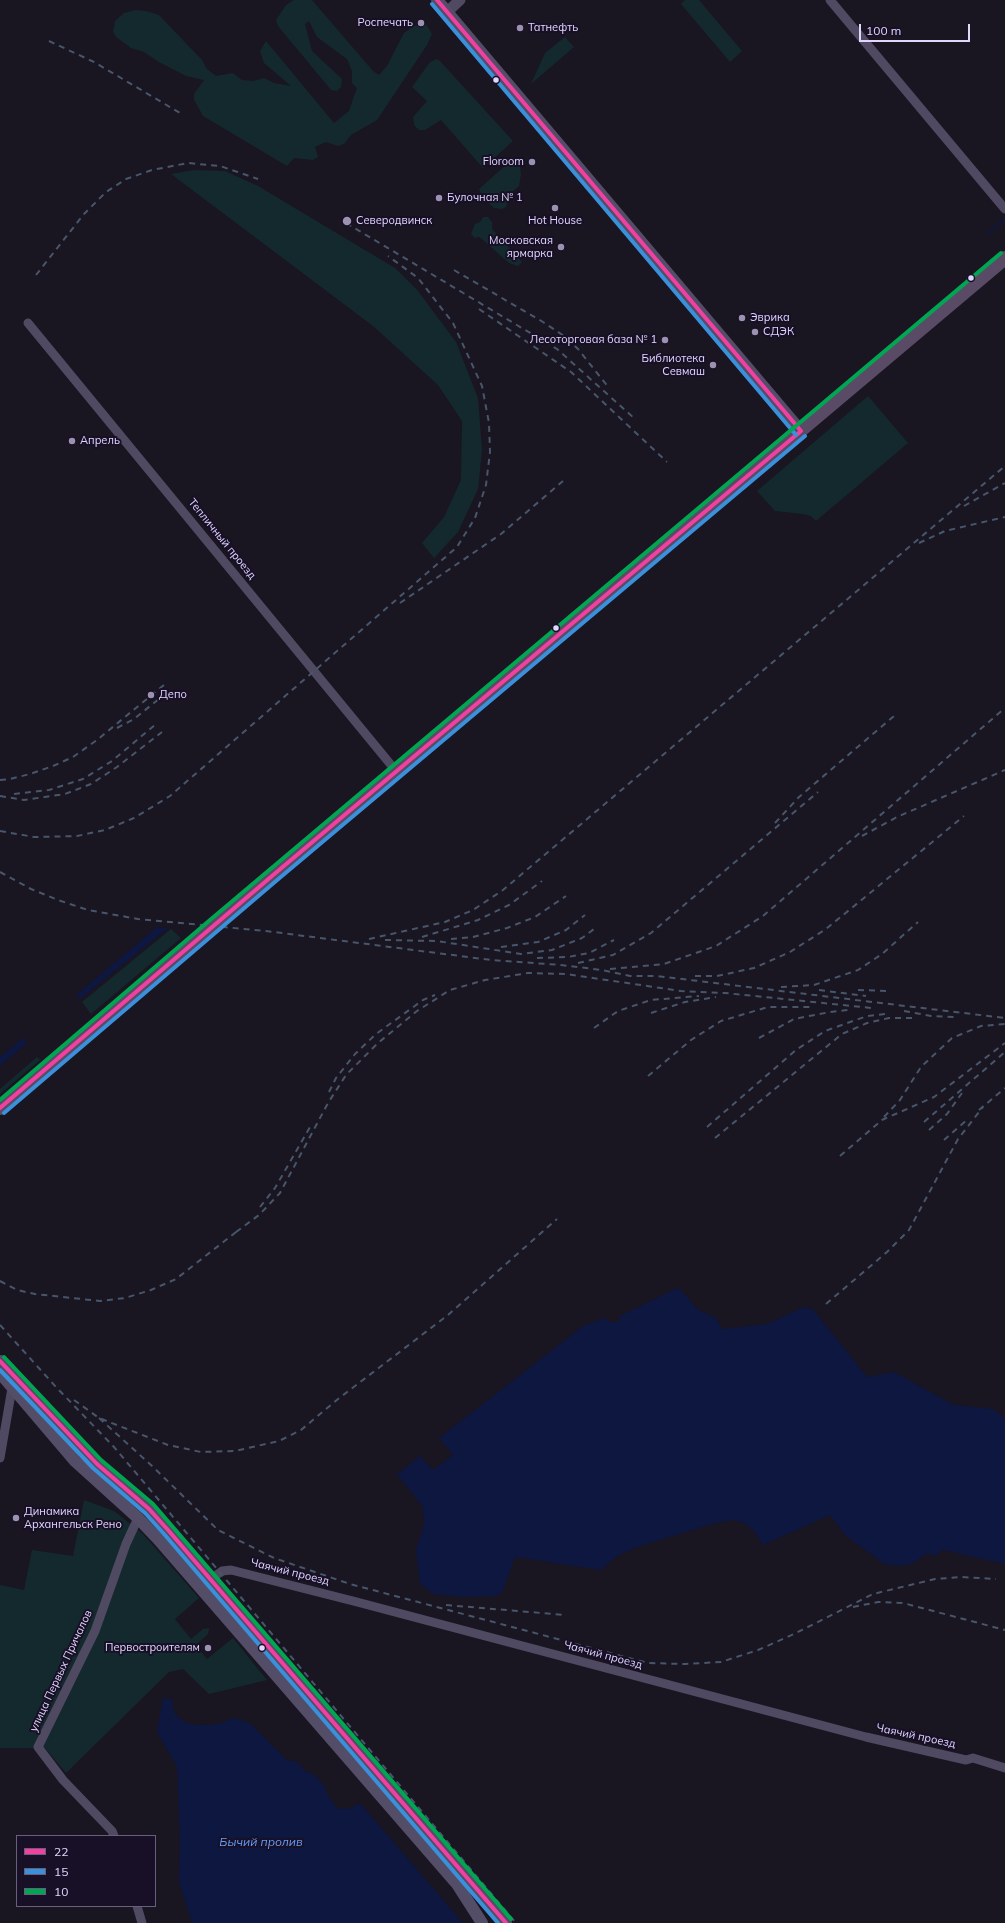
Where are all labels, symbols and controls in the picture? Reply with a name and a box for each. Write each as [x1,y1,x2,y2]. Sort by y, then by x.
place label: Роспечать [357,16,413,30]
scale bar [861,16,972,42]
marker: Роспечать [416,18,426,28]
place label: Татнефть [528,21,578,35]
marker: Татнефть [515,23,525,33]
text: 100 m [866,23,901,38]
unlabelled marker [491,75,501,85]
place label: Floroom [483,155,524,169]
marker: Floroom [527,157,537,167]
place label: Булочная № 1 [447,191,523,205]
marker: Булочная № 1 [434,193,444,203]
marker: Hot House [550,203,560,213]
place label: Северодвинск [356,214,432,228]
place label: Hot House [528,214,582,228]
marker: Северодвинск [341,215,353,227]
place label: Московская ярмарка [489,234,553,260]
marker: Московская ярмарка [556,242,566,252]
unlabelled marker [966,273,976,283]
place label: Эврика [750,311,790,325]
marker: Эврика [737,313,747,323]
place label: СДЭК [763,325,794,339]
marker: СДЭК [750,327,760,337]
place label: Лесоторговая база № 1 [530,333,657,347]
marker: Лесоторговая база № 1 [660,335,670,345]
place label: Библиотека Севмаш [642,352,705,378]
marker: Библиотека Севмаш [708,360,718,370]
place label: Апрель [80,434,120,448]
marker: Апрель [67,436,77,446]
street label: Тепличный проезд [185,496,259,582]
unlabelled marker [551,623,561,633]
place label: Депо [159,688,187,702]
marker: Депо [146,690,156,700]
place label: Динамика Архангельск Рено [24,1505,122,1531]
marker: Динамика Архангельск Рено [11,1513,21,1523]
street label: Чаячий проезд [249,1556,331,1588]
street label: улица Первых Причалов [27,1608,95,1734]
street label: Чаячий проезд [562,1638,644,1672]
place label: Первостроителям [105,1641,200,1655]
marker: Первостроителям [203,1643,213,1653]
unlabelled marker [257,1643,267,1653]
street label: Чаячий проезд [875,1721,957,1751]
legend [16,1835,156,1907]
water label: Бычий пролив [219,1835,303,1849]
text: 22 [54,1844,68,1859]
text: 15 [54,1864,68,1879]
text: 10 [54,1884,68,1899]

